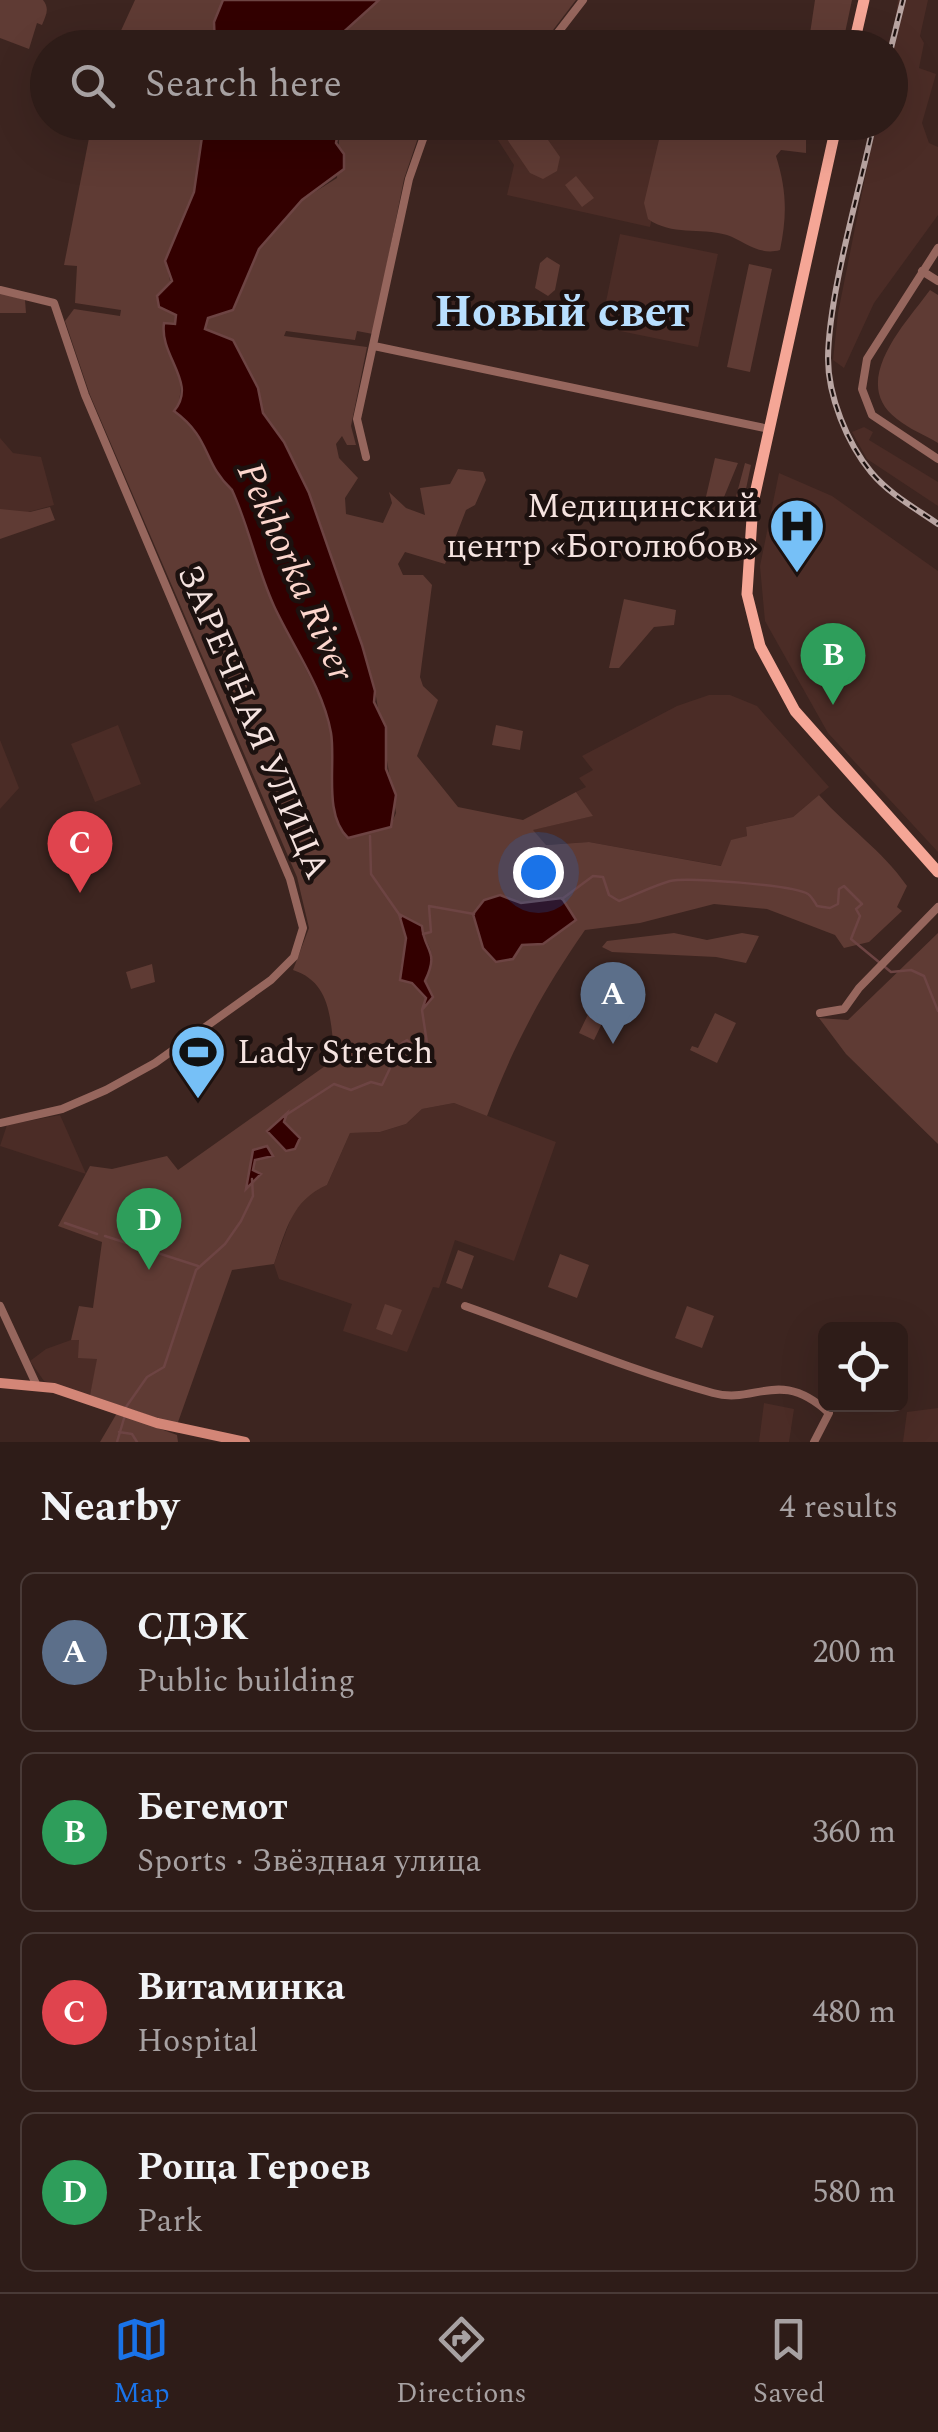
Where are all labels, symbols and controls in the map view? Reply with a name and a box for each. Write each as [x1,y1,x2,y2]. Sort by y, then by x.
search box [30,30,908,140]
text: Search here [145,56,342,114]
icon: search [65,58,120,113]
district label: Новый свет [434,278,690,347]
water label: Pekhorka River [221,453,370,692]
place label: Медицинский центр «Боголюбов» [446,480,758,573]
hospital icon: Медицинский центр «Боголюбов» [767,496,827,575]
street label: ЗАРЕЧНАЯ УЛИЦА [163,556,343,888]
pin: B [800,622,866,705]
pin: C [48,810,112,893]
your location [513,847,564,898]
pin: A [580,962,646,1044]
sports icon: Lady Stretch [168,1022,228,1101]
place label: Lady Stretch [237,1026,433,1079]
pin: D [116,1188,182,1270]
map controls [818,1322,908,1412]
button: locate [818,1322,908,1412]
text: Nearby [40,1476,179,1539]
text: 4 results [779,1483,898,1532]
text: СДЭК [137,1599,249,1657]
text: A [62,1628,87,1677]
text: 200 m [812,1628,896,1677]
text: Public building [137,1657,355,1706]
text: Бегемот [137,1779,288,1837]
text: B [63,1808,86,1857]
text: 360 m [812,1808,896,1857]
text: Sports · Звёздная улица [137,1837,481,1886]
text: Витаминка [137,1959,345,2017]
text: C [63,1988,86,2037]
text: 480 m [812,1988,896,2037]
text: Hospital [137,2017,258,2066]
text: Роща Героев [137,2139,370,2197]
text: D [62,2168,87,2217]
text: 580 m [812,2168,896,2217]
text: Park [137,2197,203,2246]
tab: Map [113,2312,170,2415]
tab: Directions [396,2312,527,2415]
tab: Saved [753,2312,825,2415]

